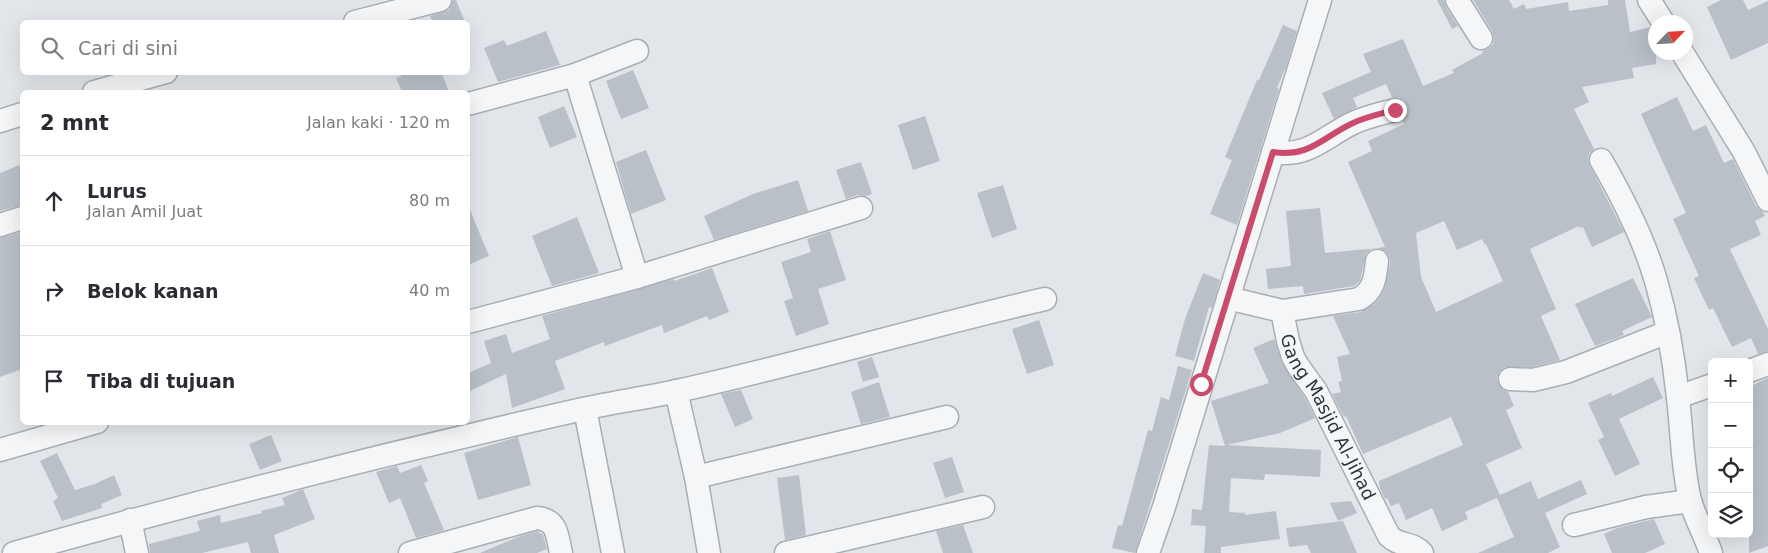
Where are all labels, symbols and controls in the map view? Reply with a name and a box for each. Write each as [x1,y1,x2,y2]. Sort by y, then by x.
north arrow [1648,15,1693,60]
search box [20,20,470,75]
icon: search [38,34,66,62]
text: Cari di sini [78,37,178,59]
route end [1384,99,1407,122]
text: 2 mnt [40,111,109,135]
text: Jalan kaki · 120 m [307,113,450,132]
text: Lurus [87,180,147,202]
icon: ahead [40,187,68,215]
text: 80 m [409,191,450,210]
text: Jalan Amil Juat [87,202,202,221]
icon: right [40,277,68,305]
text: Belok kanan [87,280,219,302]
text: 40 m [409,281,450,300]
street label: Gang Masjid Al-Jihad [1277,332,1380,503]
map controls [1708,358,1753,538]
button: + [1708,358,1753,403]
icon: arrive [40,367,68,395]
text: Tiba di tujuan [87,370,235,392]
route start [1190,373,1213,396]
button: − [1708,403,1753,448]
button: locate [1708,448,1753,493]
button: layers [1708,493,1753,538]

